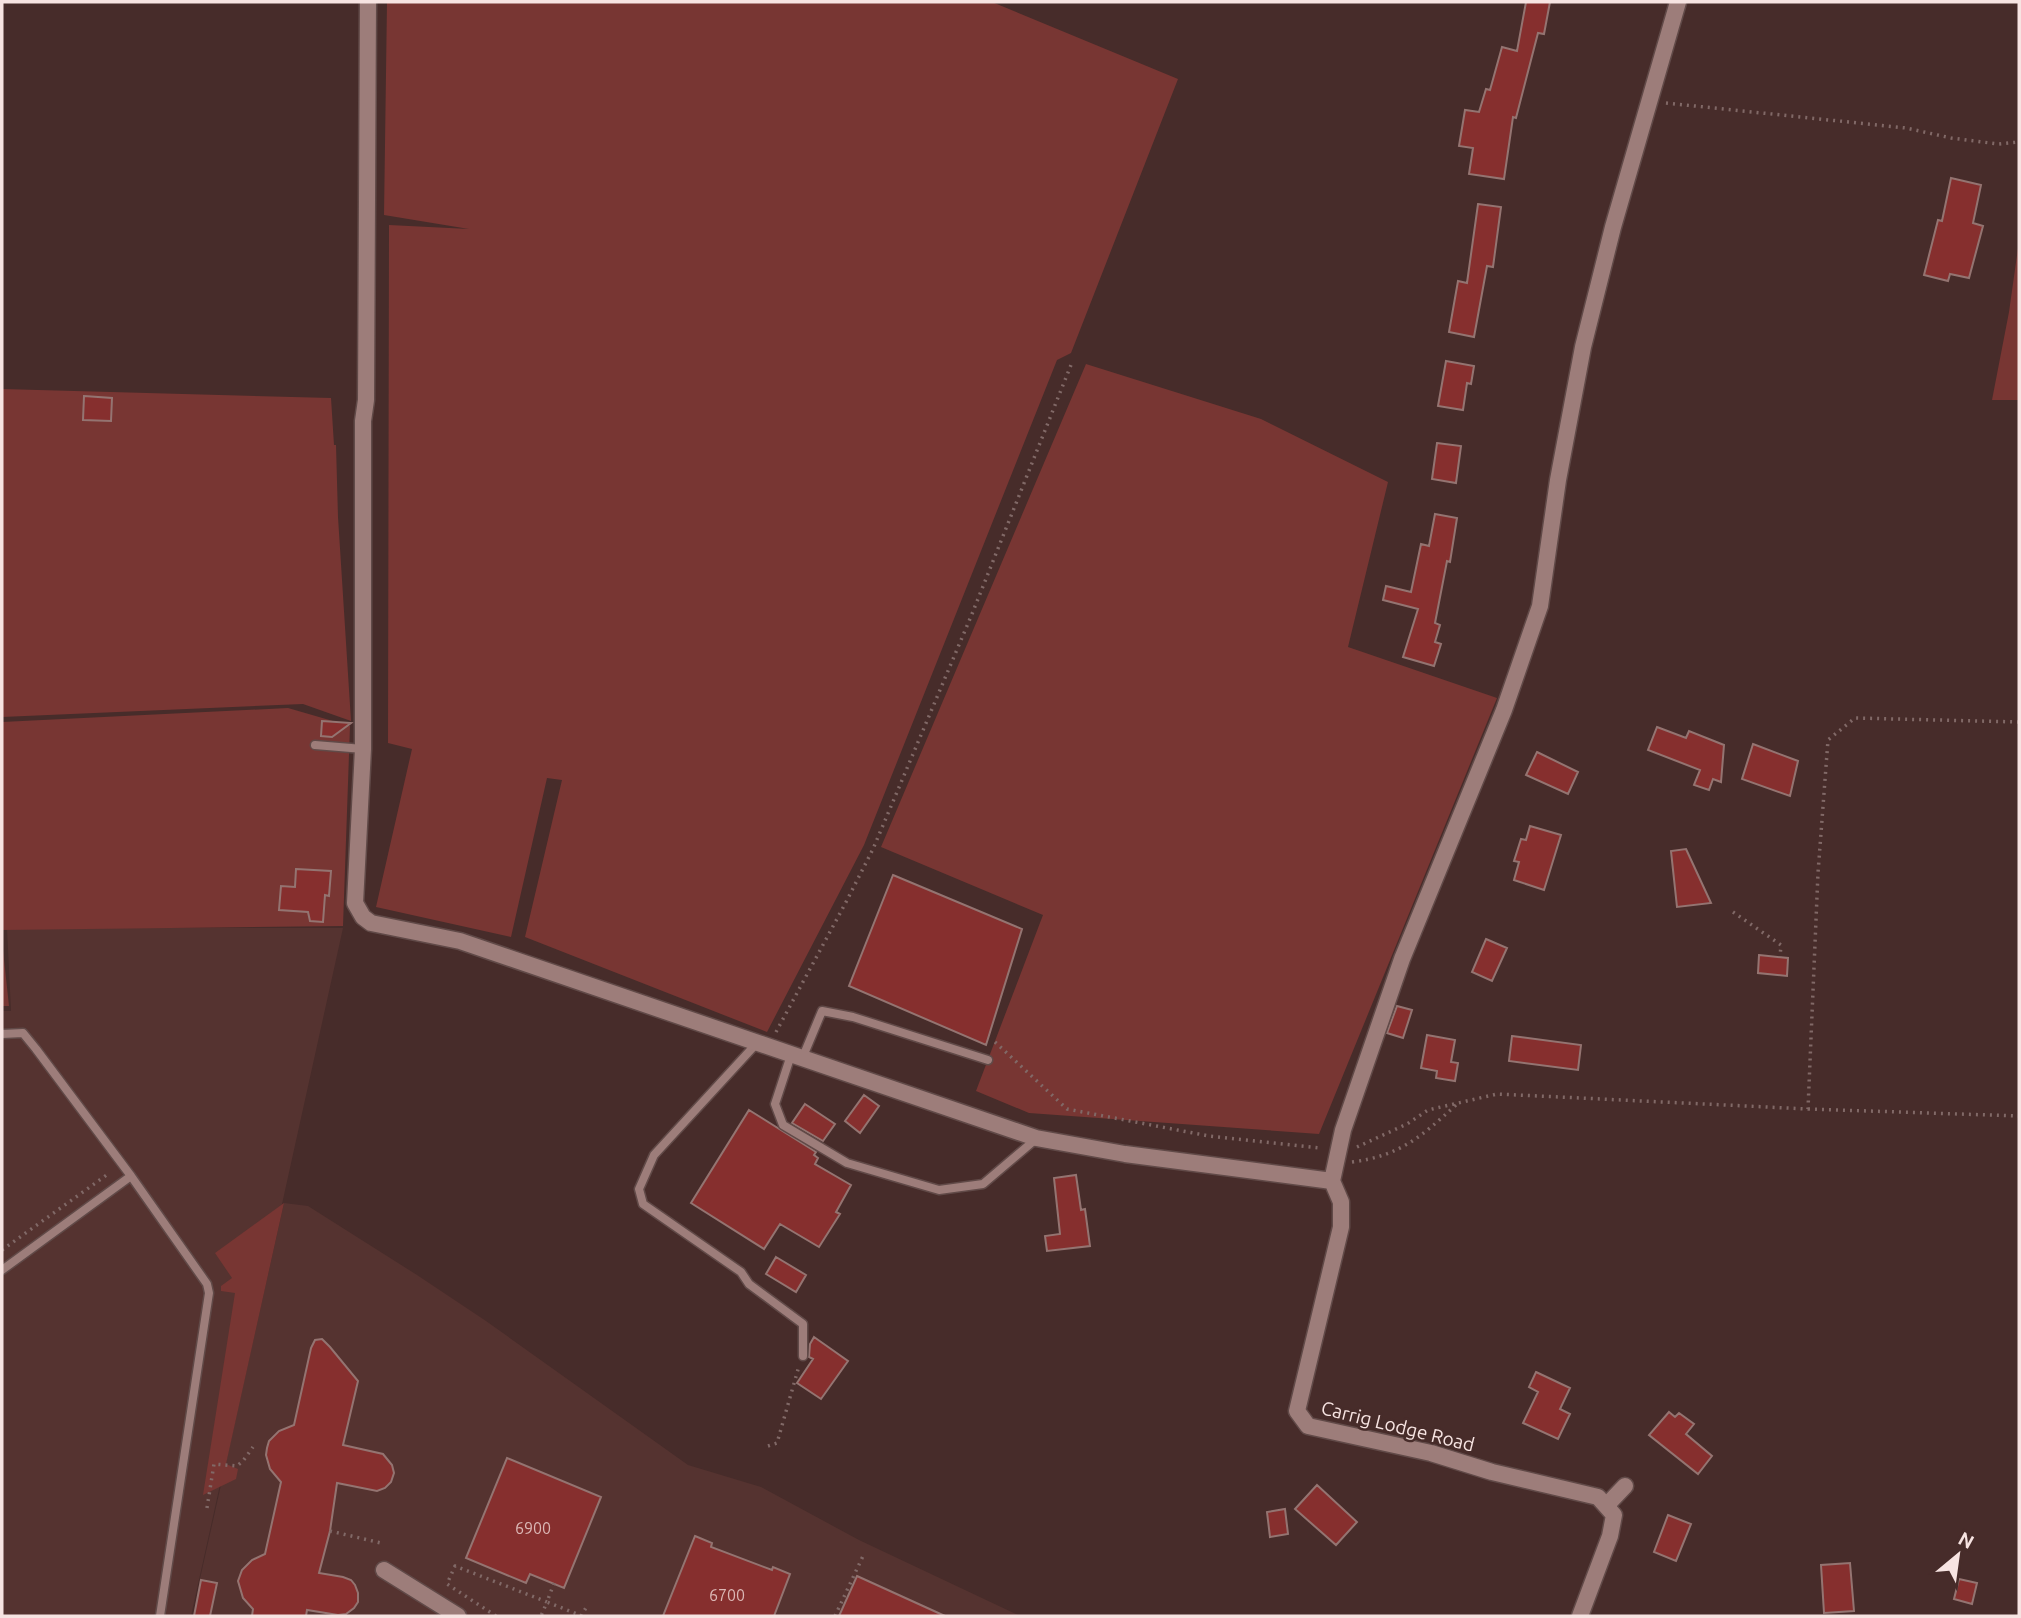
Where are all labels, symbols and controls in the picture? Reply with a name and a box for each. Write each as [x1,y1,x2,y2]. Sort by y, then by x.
street label: Carrig Lodge Road [1319,1396,1477,1456]
house number: 6900 [515,1519,551,1537]
north arrow [1923,1520,1993,1590]
text: N [1955,1527,1978,1553]
house number: 6700 [709,1586,745,1604]

